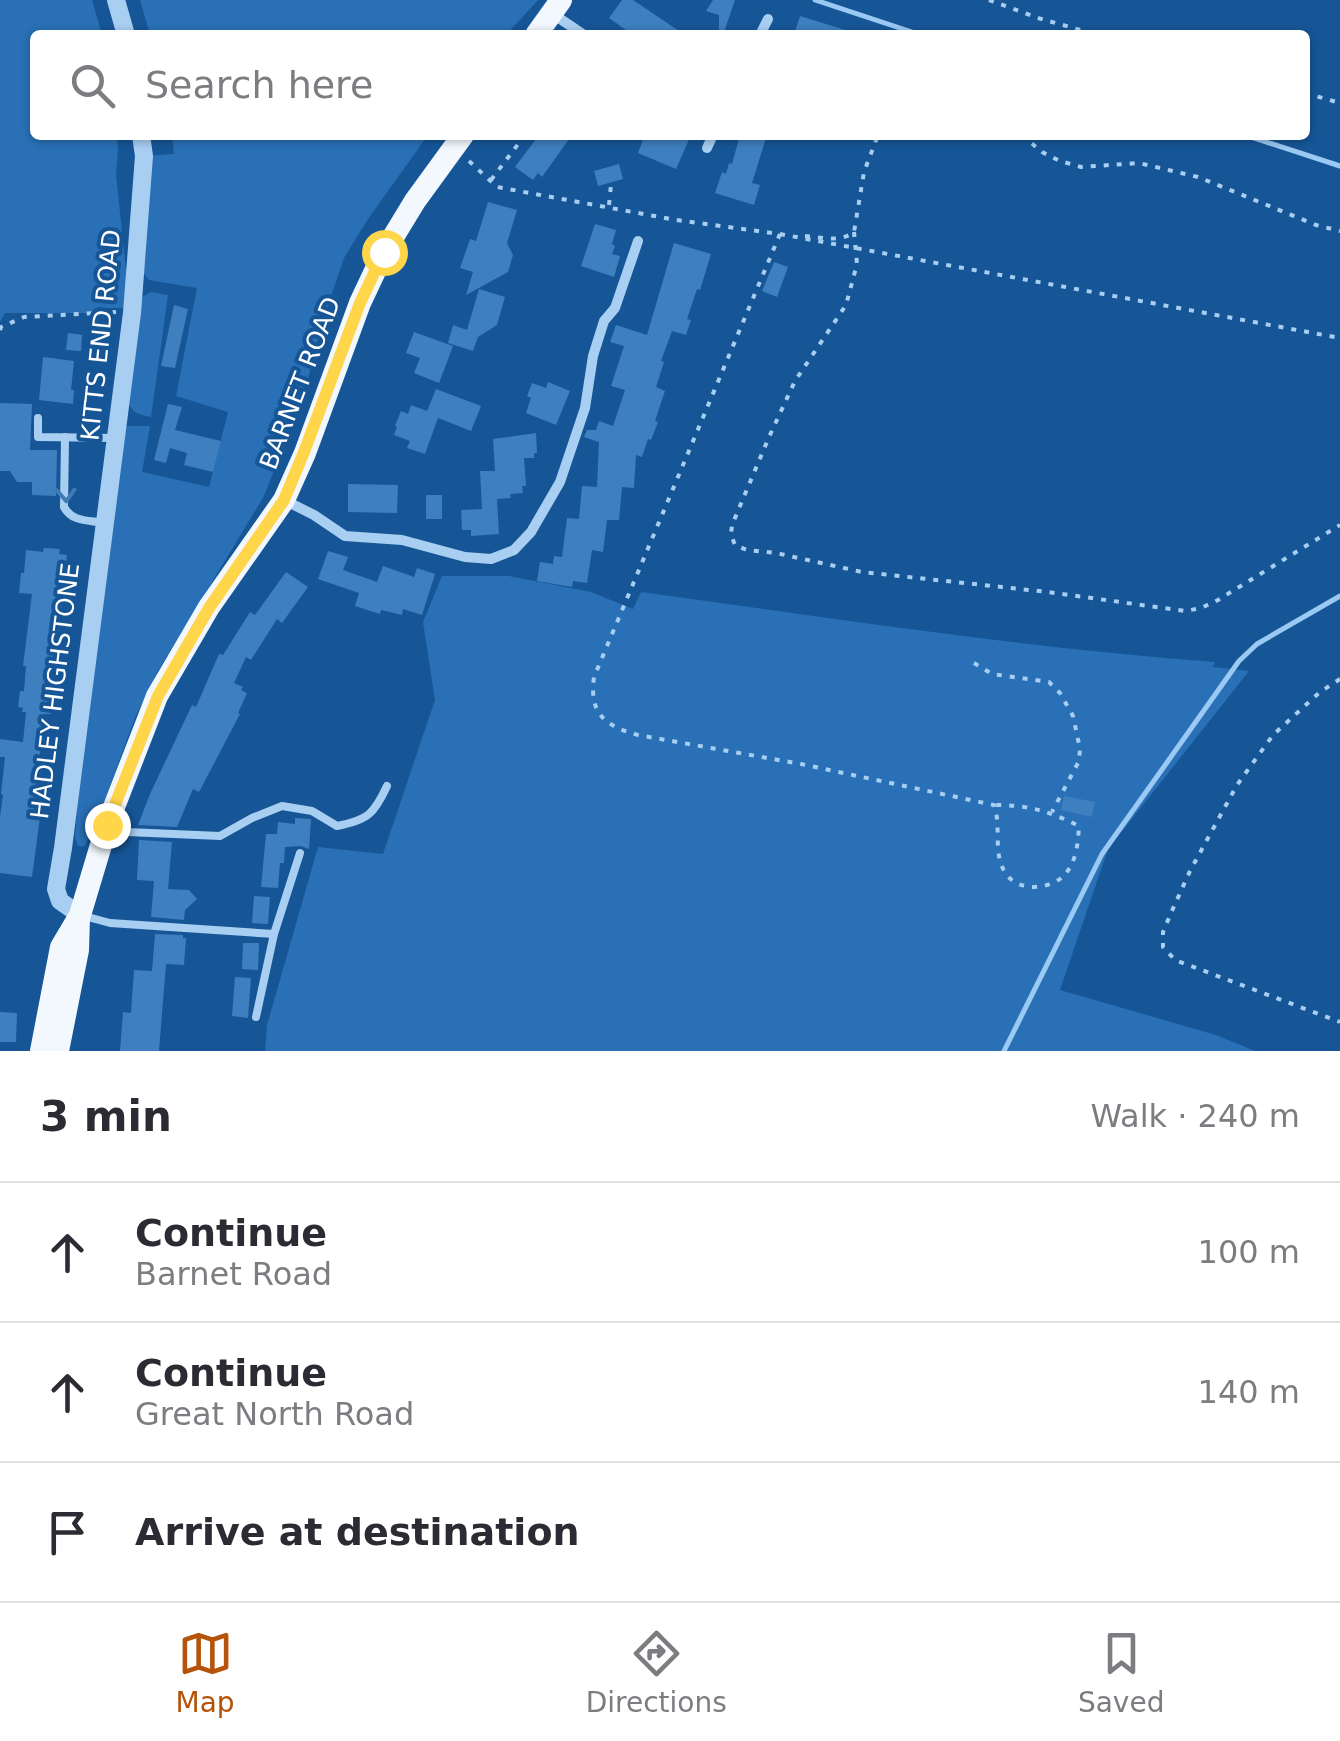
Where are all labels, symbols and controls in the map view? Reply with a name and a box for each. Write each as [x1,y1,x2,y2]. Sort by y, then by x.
search box [30,30,1310,140]
icon: search [65,58,120,113]
text: Search here [145,63,373,107]
street label: KITTS END ROAD [75,228,127,442]
route start [362,230,408,276]
street label: BARNET ROAD [254,293,346,473]
one-way arrow [55,487,76,503]
street label: HADLEY HIGHSTONE [25,561,85,821]
route end [85,803,131,849]
text: 3 min [40,1092,172,1141]
text: Walk · 240 m [1090,1097,1300,1135]
text: Continue [135,1211,327,1255]
icon: ahead [40,1225,95,1280]
text: 100 m [1198,1233,1300,1271]
text: Barnet Road [135,1255,332,1293]
text: Continue [135,1351,327,1395]
icon: ahead [40,1365,95,1420]
text: 140 m [1198,1373,1300,1411]
text: Great North Road [135,1395,414,1433]
icon: arrive [40,1505,95,1560]
text: Arrive at destination [135,1510,580,1554]
tab: Map [176,1626,235,1719]
tab: Directions [586,1626,727,1719]
tab: Saved [1078,1626,1164,1719]

